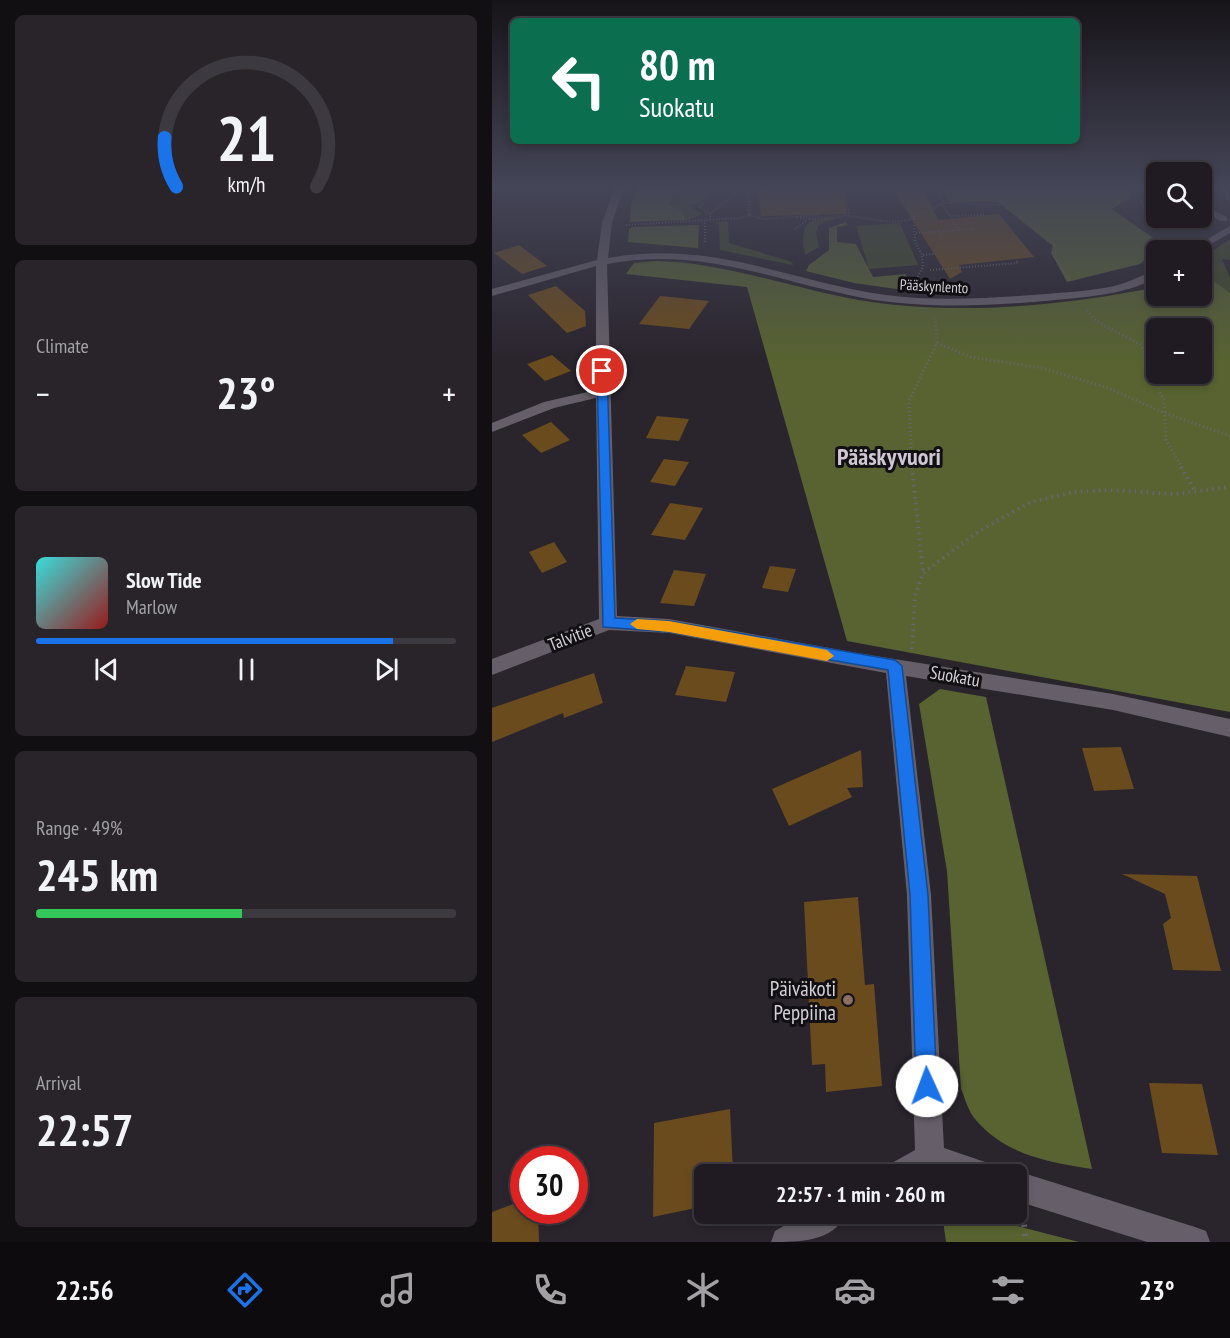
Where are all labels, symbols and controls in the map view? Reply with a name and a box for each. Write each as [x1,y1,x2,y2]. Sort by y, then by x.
text: 80 m [639,37,716,92]
icon: left [540,42,618,120]
text: Suokatu [639,90,714,124]
text: 21 [216,97,276,178]
map controls [1146,162,1212,384]
button: search [1146,162,1212,228]
text: km/h [227,171,265,199]
button: + [1146,240,1212,306]
street label: Pääskynlento [899,275,969,297]
button: − [1146,318,1212,384]
text: Climate [36,333,89,359]
pin [576,345,627,396]
icon: arrive [585,354,618,387]
text: 23° [216,363,276,421]
text: − [36,372,50,415]
text: + [442,372,456,415]
district label: Pääskyvuori [837,441,941,472]
text: Slow Tide [126,566,202,594]
text: Marlow [126,594,177,620]
street label: Talvitie [545,618,595,656]
icon: previous [90,653,123,686]
icon: pause [230,653,263,686]
icon: next [370,653,403,686]
street label: Suokatu [928,660,982,692]
text: Range · 49% [36,815,123,841]
text: 245 km [36,845,158,903]
place label: Päiväkoti Peppiina [770,975,836,1026]
marker: Päiväkoti Peppiina [841,993,855,1007]
position arrow [895,1054,959,1118]
text: Arrival [36,1070,81,1096]
text: 22:57 [36,1100,133,1158]
speed limit sign: 30 [510,1146,588,1224]
text: 22:57 · 1 min · 260 m [776,1180,945,1208]
icon: directions [224,1269,266,1311]
icon: music [377,1269,419,1311]
icon: phone [529,1269,571,1311]
icon: climate [682,1269,724,1311]
icon: car [834,1269,876,1311]
icon: filters [987,1269,1029,1311]
text: 22:56 [55,1273,114,1307]
text: 23° [1139,1273,1175,1307]

